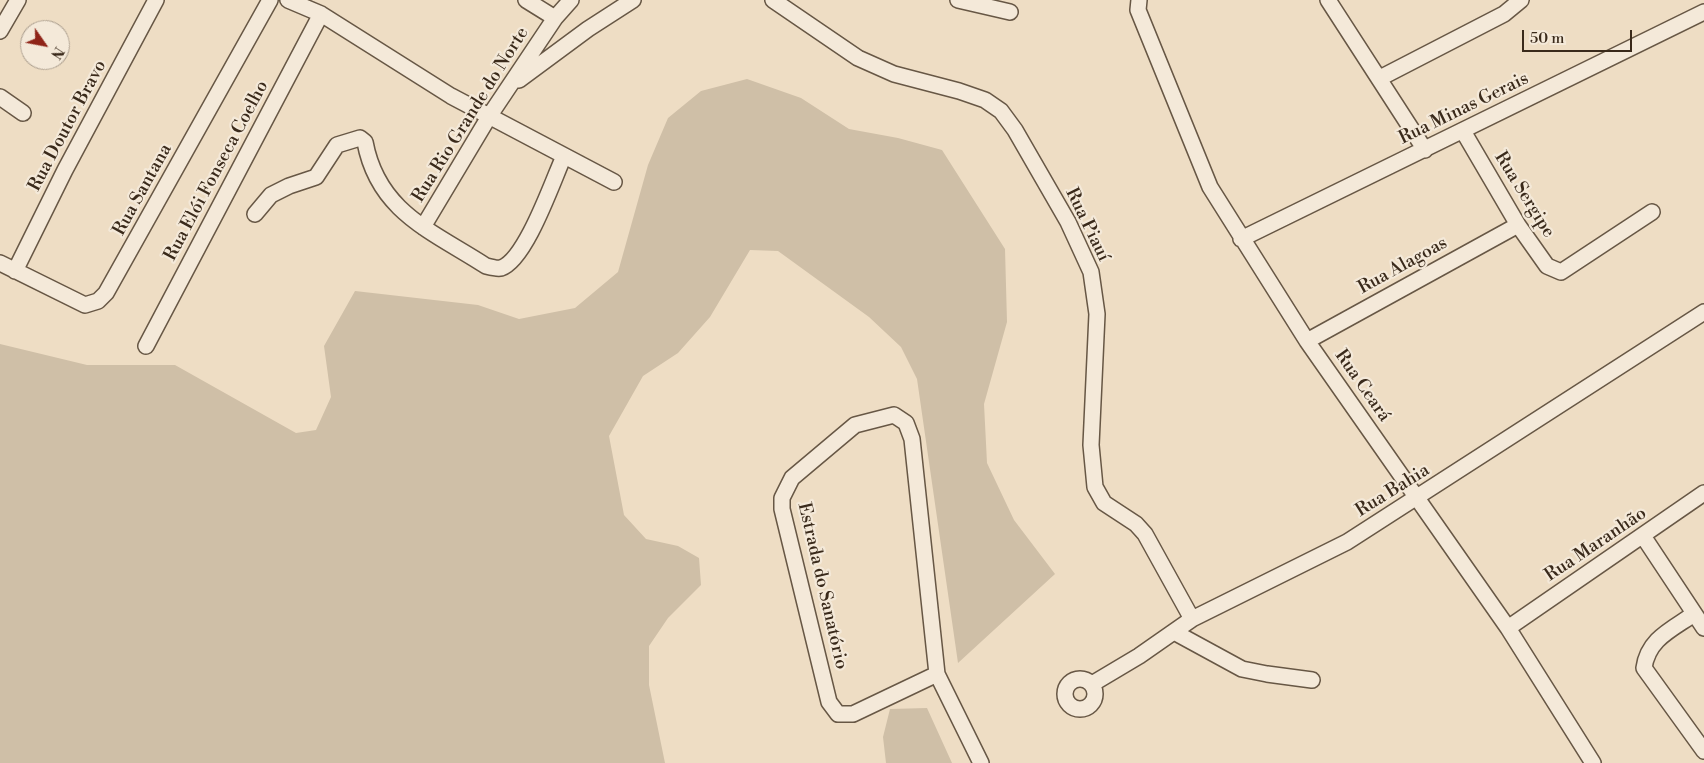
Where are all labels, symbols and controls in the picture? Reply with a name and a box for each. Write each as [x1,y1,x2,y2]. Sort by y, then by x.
north arrow [20,20,70,70]
scale bar [1524,20,1634,52]
street label: Rua Rio Grande do Norte [408,23,534,207]
text: 50 m [1530,29,1564,48]
text: N [46,43,67,62]
street label: Rua Doutor Bravo [24,57,112,195]
street label: Rua Minas Gerais [1396,68,1532,150]
street label: Rua Elói Fonseca Coelho [160,77,274,265]
street label: Rua Santana [109,140,177,240]
street label: Rua Sergipe [1489,148,1559,242]
street label: Rua Piauí [1060,185,1114,265]
street label: Rua Alagoas [1355,233,1451,299]
street label: Rua Ceará [1329,346,1395,426]
street label: Rua Bahia [1352,460,1434,522]
street label: Estrada do Sanatório [792,501,852,671]
street label: Rua Maranhão [1541,503,1651,587]

